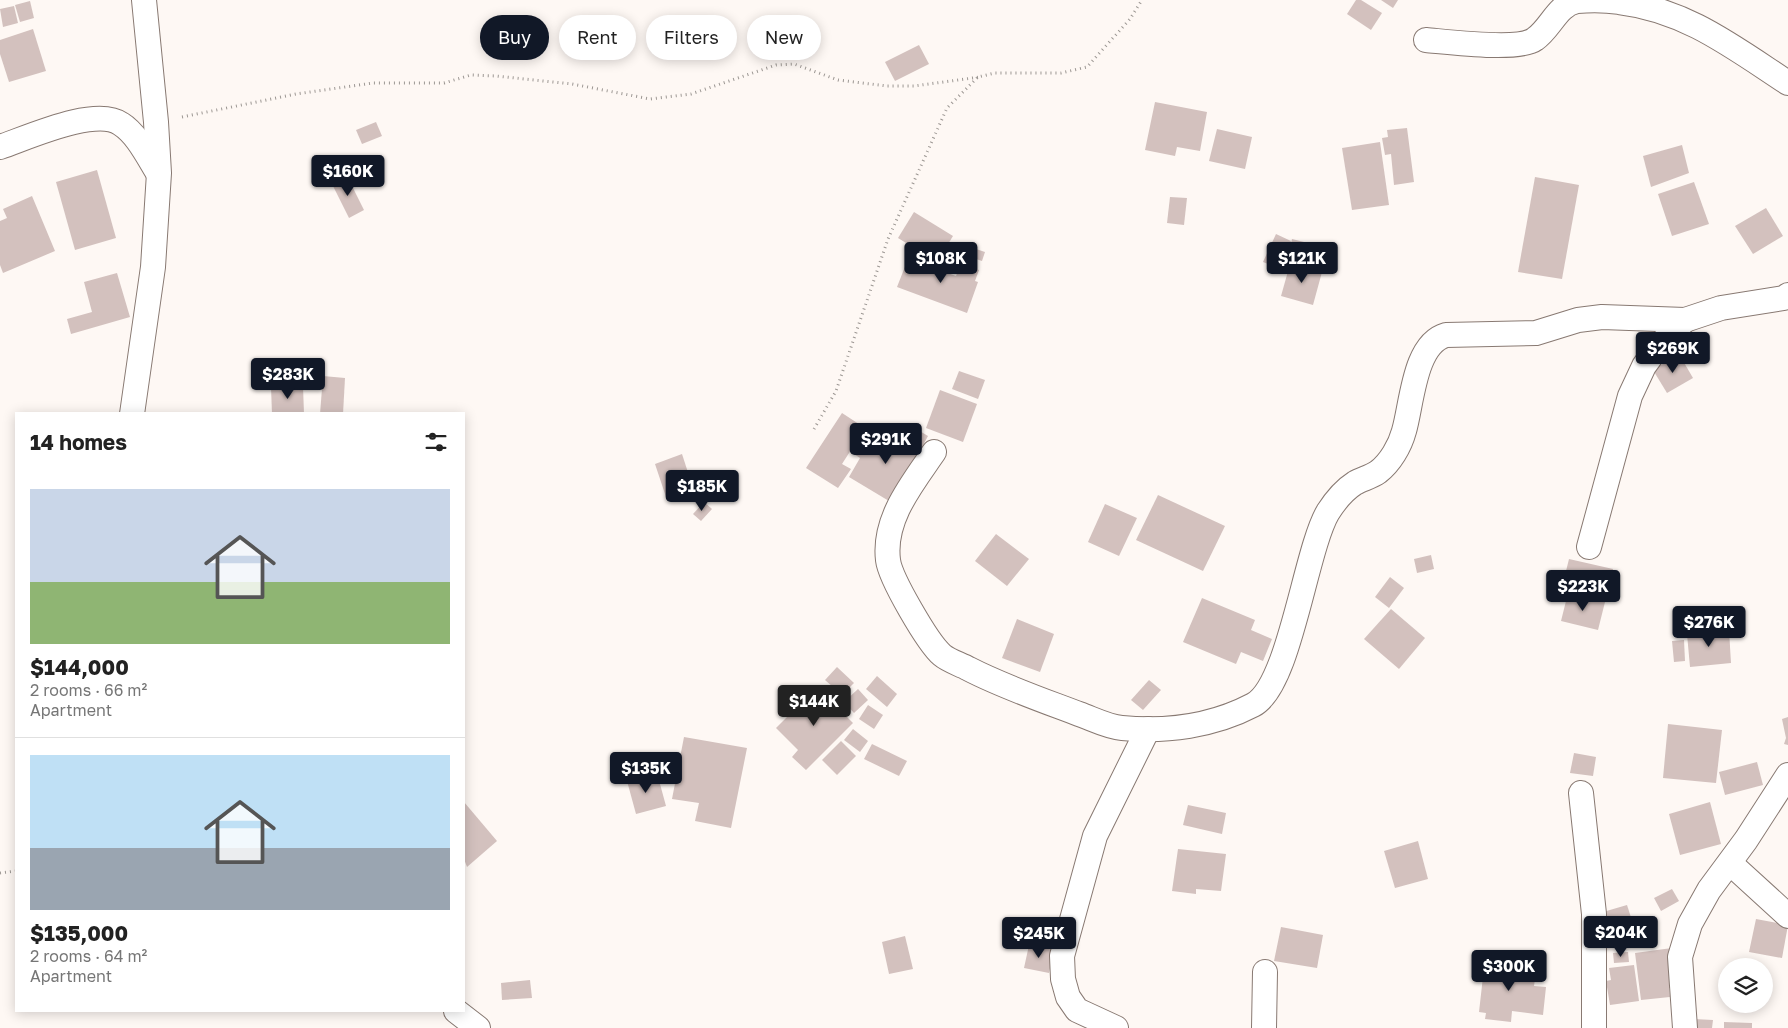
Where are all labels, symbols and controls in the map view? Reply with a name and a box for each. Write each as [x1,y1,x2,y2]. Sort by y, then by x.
chip: Buy [480,15,549,60]
chip: Rent [559,15,636,60]
chip: Filters [646,15,737,60]
chip: New [747,15,821,60]
pin: $160K [313,154,383,197]
text: $160K [322,161,374,181]
pin: $108K [906,242,976,284]
pin: $121K [1267,242,1337,284]
text: $108K [915,248,967,268]
text: $121K [1278,248,1326,268]
pin: $269K [1638,332,1708,374]
text: $269K [1647,338,1699,358]
pin: $283K [253,358,323,400]
text: $283K [262,364,314,384]
pin: $291K [851,422,921,465]
icon: filters [422,428,450,456]
text: 14 homes [30,429,127,455]
text: $291K [861,429,911,449]
pin: $185K [667,470,737,512]
text: $185K [677,476,727,496]
icon: home [195,522,285,612]
pin: $223K [1548,570,1618,612]
text: $223K [1557,576,1609,596]
pin: $276K [1674,606,1744,648]
text: $276K [1684,612,1734,632]
text: $144,000 [30,654,129,680]
text: 2 rooms · 66 m² [30,680,147,700]
pin: $144K [779,684,849,727]
text: $144K [789,691,839,711]
text: Apartment [30,700,112,720]
pin: $135K [611,752,681,794]
text: $135K [621,758,671,778]
icon: home [195,787,285,877]
pin: $245K [1004,916,1074,959]
pin: $204K [1586,916,1656,958]
text: $135,000 [30,920,128,946]
text: $204K [1595,922,1647,942]
text: $245K [1013,923,1065,943]
text: 2 rooms · 64 m² [30,946,147,966]
pin: $300K [1474,950,1544,992]
text: $300K [1483,956,1535,976]
map controls [1718,958,1773,1013]
button: layers [1718,958,1773,1013]
text: Apartment [30,966,112,986]

